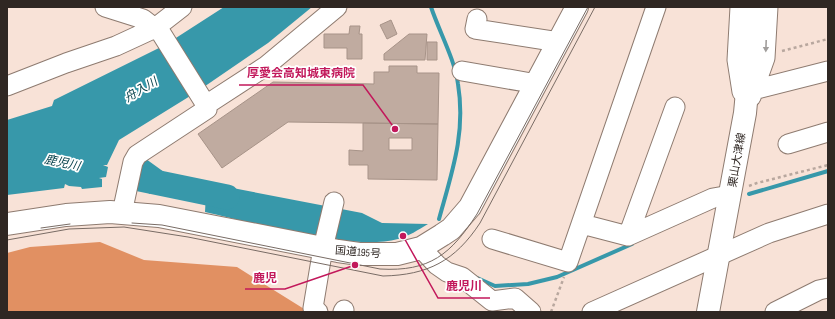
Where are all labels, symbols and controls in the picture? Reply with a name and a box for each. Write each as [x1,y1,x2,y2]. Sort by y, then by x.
one-way arrow [763,40,769,53]
callout: 厚愛会高知城東病院 [239,61,363,85]
text: 厚愛会高知城東病院 [247,66,355,81]
water label: 舟入川 [122,73,162,106]
street label: 栗山大津線 [726,132,748,188]
water label: 鹿児川 [43,152,83,174]
street label: 国道195号 [334,244,382,260]
callout: 鹿児 [245,265,285,289]
text: 鹿児 [253,271,277,286]
callout: 鹿児川 [438,274,490,298]
text: 鹿児川 [446,279,482,294]

